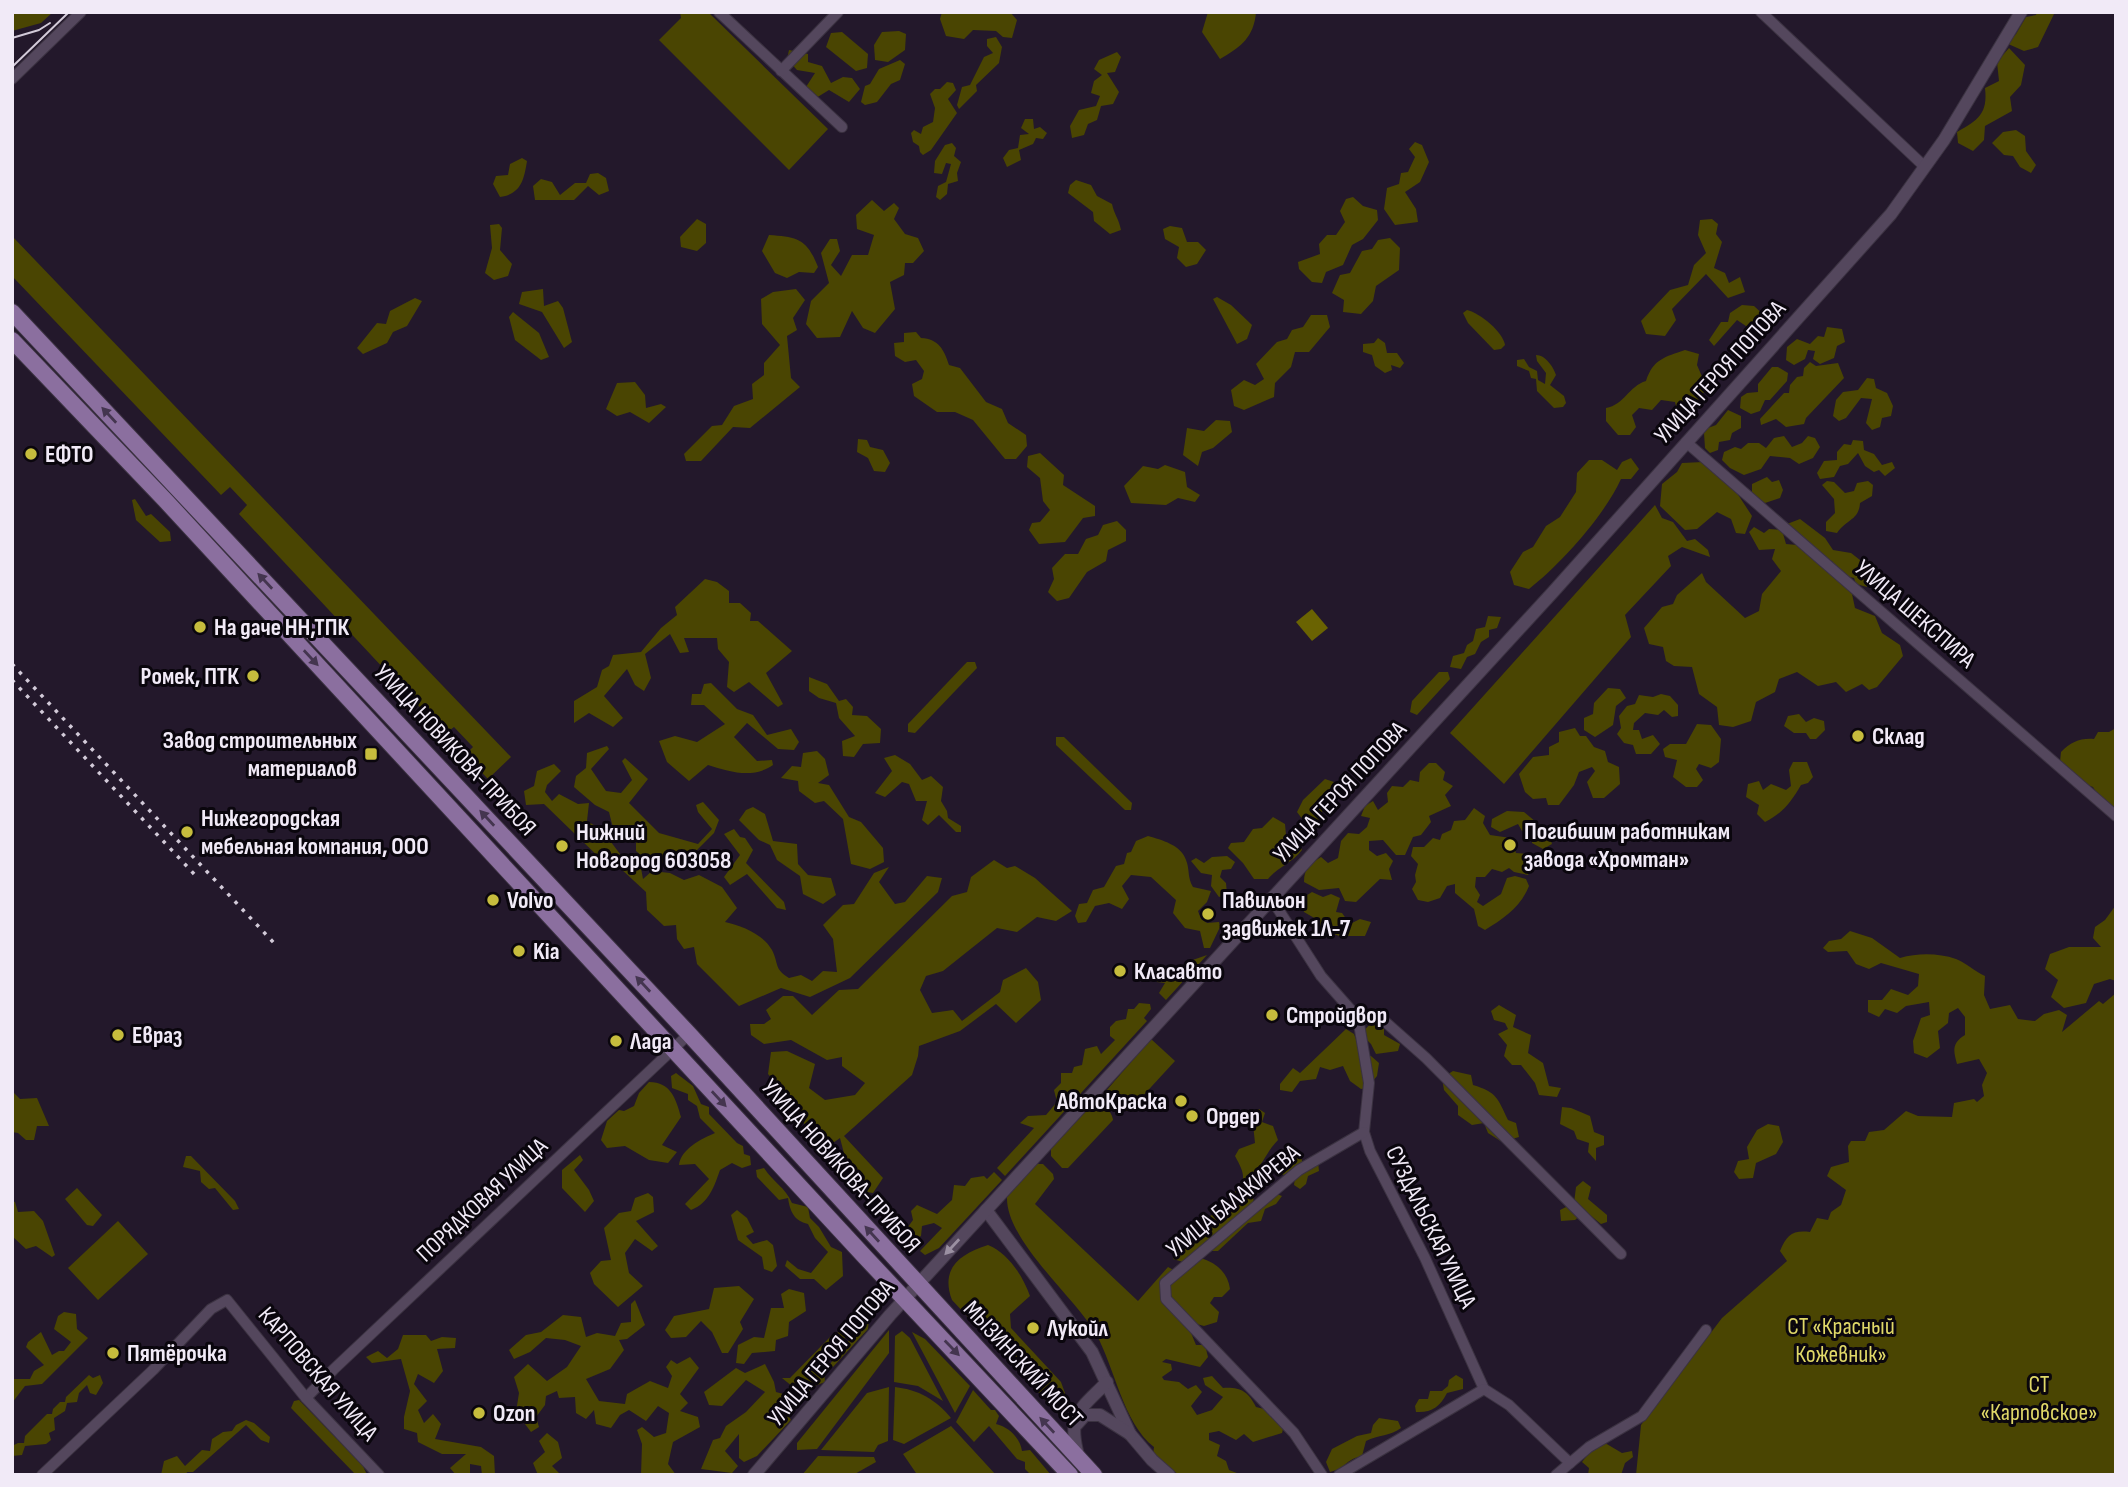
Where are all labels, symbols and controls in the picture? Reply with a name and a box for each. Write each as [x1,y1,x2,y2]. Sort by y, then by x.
street label: УЛИЦА ГЕРОЯ ПОПОВА [1648,294,1792,449]
one-way arrow [101,406,117,424]
place label: ЕФТО [45,440,93,469]
marker: ЕФТО [23,446,39,462]
street label: УЛИЦА ШЕКСПИРА [1849,554,1982,675]
one-way arrow [256,572,273,589]
place label: На даче НН,ТПК [214,613,349,642]
marker: На даче НН,ТПК [192,619,208,635]
one-way arrow [303,649,319,666]
street label: УЛИЦА НОВИКОВА-ПРИБОЯ [368,658,542,842]
place label: Ромек, ПТК [141,662,239,691]
marker: Ромек, ПТК [245,668,261,684]
street label: УЛИЦА ГЕРОЯ ПОПОВА [1267,715,1413,869]
place label: Склад [1872,722,1925,751]
place label: Завод строительных материалов [163,726,357,783]
marker: Склад [1850,728,1866,744]
marker: Завод строительных материалов [363,746,379,762]
place label: Нижегородская мебельная компания, ООО [201,804,429,861]
one-way arrow [480,810,496,827]
place label: Погибшим работникам завода «Хромтан» [1524,817,1730,874]
place label: Нижний Новгород 603058 [576,818,731,875]
marker: Нижегородская мебельная компания, ООО [179,824,195,840]
marker: Погибшим работникам завода «Хромтан» [1502,837,1518,853]
marker: Нижний Новгород 603058 [554,838,570,854]
place label: Volvo [507,886,554,915]
place label: Павильон задвижек 1Л-7 [1222,886,1351,943]
marker: Volvo [485,892,501,908]
marker: Павильон задвижек 1Л-7 [1200,906,1216,922]
place label: Kia [533,937,560,966]
marker: Kia [511,943,527,959]
place label: Класавто [1134,957,1222,986]
marker: Класавто [1112,963,1128,979]
one-way arrow [635,976,651,993]
place label: Стройдвор [1286,1001,1387,1030]
marker: Стройдвор [1264,1007,1280,1023]
place label: Евраз [132,1021,182,1050]
marker: Евраз [110,1027,126,1043]
place label: Лада [629,1027,672,1056]
marker: Лада [608,1033,624,1049]
street label: УЛИЦА НОВИКОВА-ПРИБОЯ [755,1073,927,1259]
place label: АвтоКраска [1056,1087,1167,1116]
one-way arrow [711,1090,727,1108]
marker: АвтоКраска [1173,1093,1189,1109]
place label: Ордер [1206,1102,1260,1131]
marker: Ордер [1184,1108,1200,1124]
street label: ПОРЯДКОВАЯ УЛИЦА [410,1131,554,1268]
street label: УЛИЦА БАЛАКИРЕВА [1160,1138,1306,1264]
street label: СУЗДАЛЬСКАЯ УЛИЦА [1379,1141,1483,1314]
one-way arrow [864,1225,880,1243]
one-way arrow [944,1238,960,1255]
street label: УЛИЦА ГЕРОЯ ПОПОВА [761,1273,901,1432]
street label: МЫЗИНСКИЙ МОСТ [957,1295,1089,1433]
street label: КАРПОВСКАЯ УЛИЦА [252,1301,385,1447]
park label: СТ «Красный Кожевник» [1787,1312,1895,1369]
place label: Лукойл [1046,1314,1108,1343]
marker: Лукойл [1025,1320,1041,1336]
place label: Пятёрочка [127,1339,227,1368]
one-way arrow [943,1339,959,1356]
marker: Пятёрочка [105,1345,121,1361]
park label: СТ «Карповское» [1980,1370,2098,1427]
place label: Ozon [493,1399,536,1428]
marker: Ozon [471,1405,487,1421]
one-way arrow [1040,1417,1056,1434]

